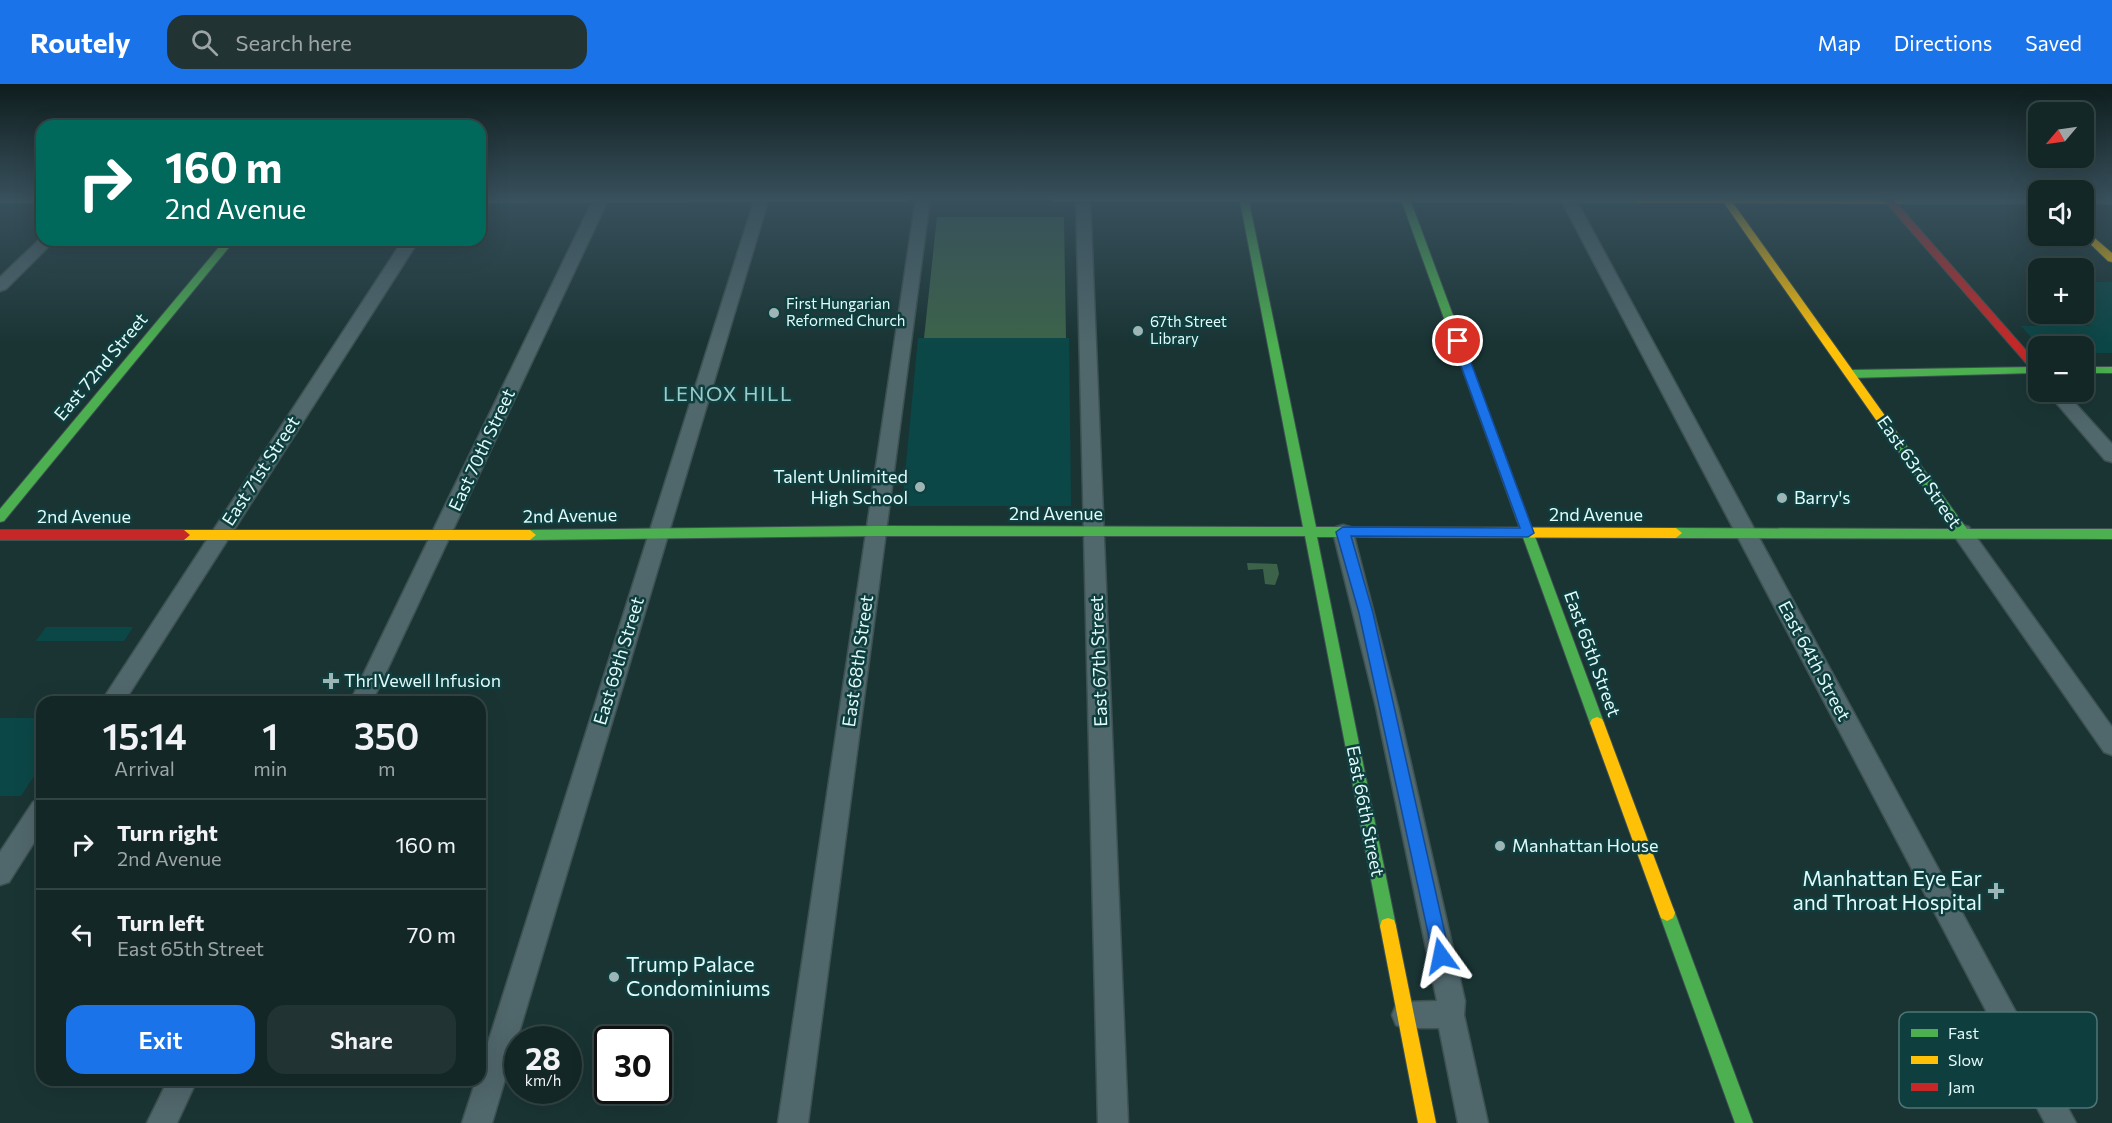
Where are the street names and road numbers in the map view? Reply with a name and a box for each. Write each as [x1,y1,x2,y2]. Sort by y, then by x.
street label: East 72nd Street [49,308,152,425]
street label: East 70th Street [443,385,519,514]
street label: East 63rd Street [1873,411,1967,532]
street label: East 71st Street [217,412,304,529]
street label: 2nd Avenue [1009,502,1103,524]
street label: 2nd Avenue [523,503,617,527]
street label: 2nd Avenue [1549,503,1643,525]
street label: 2nd Avenue [37,505,131,527]
street label: East 65th Street [1560,588,1626,720]
street label: East 69th Street [588,594,648,727]
street label: East 68th Street [837,594,877,728]
street label: East 67th Street [1085,595,1111,727]
street label: East 64th Street [1774,597,1856,724]
street label: East 66th Street [1343,743,1389,878]

